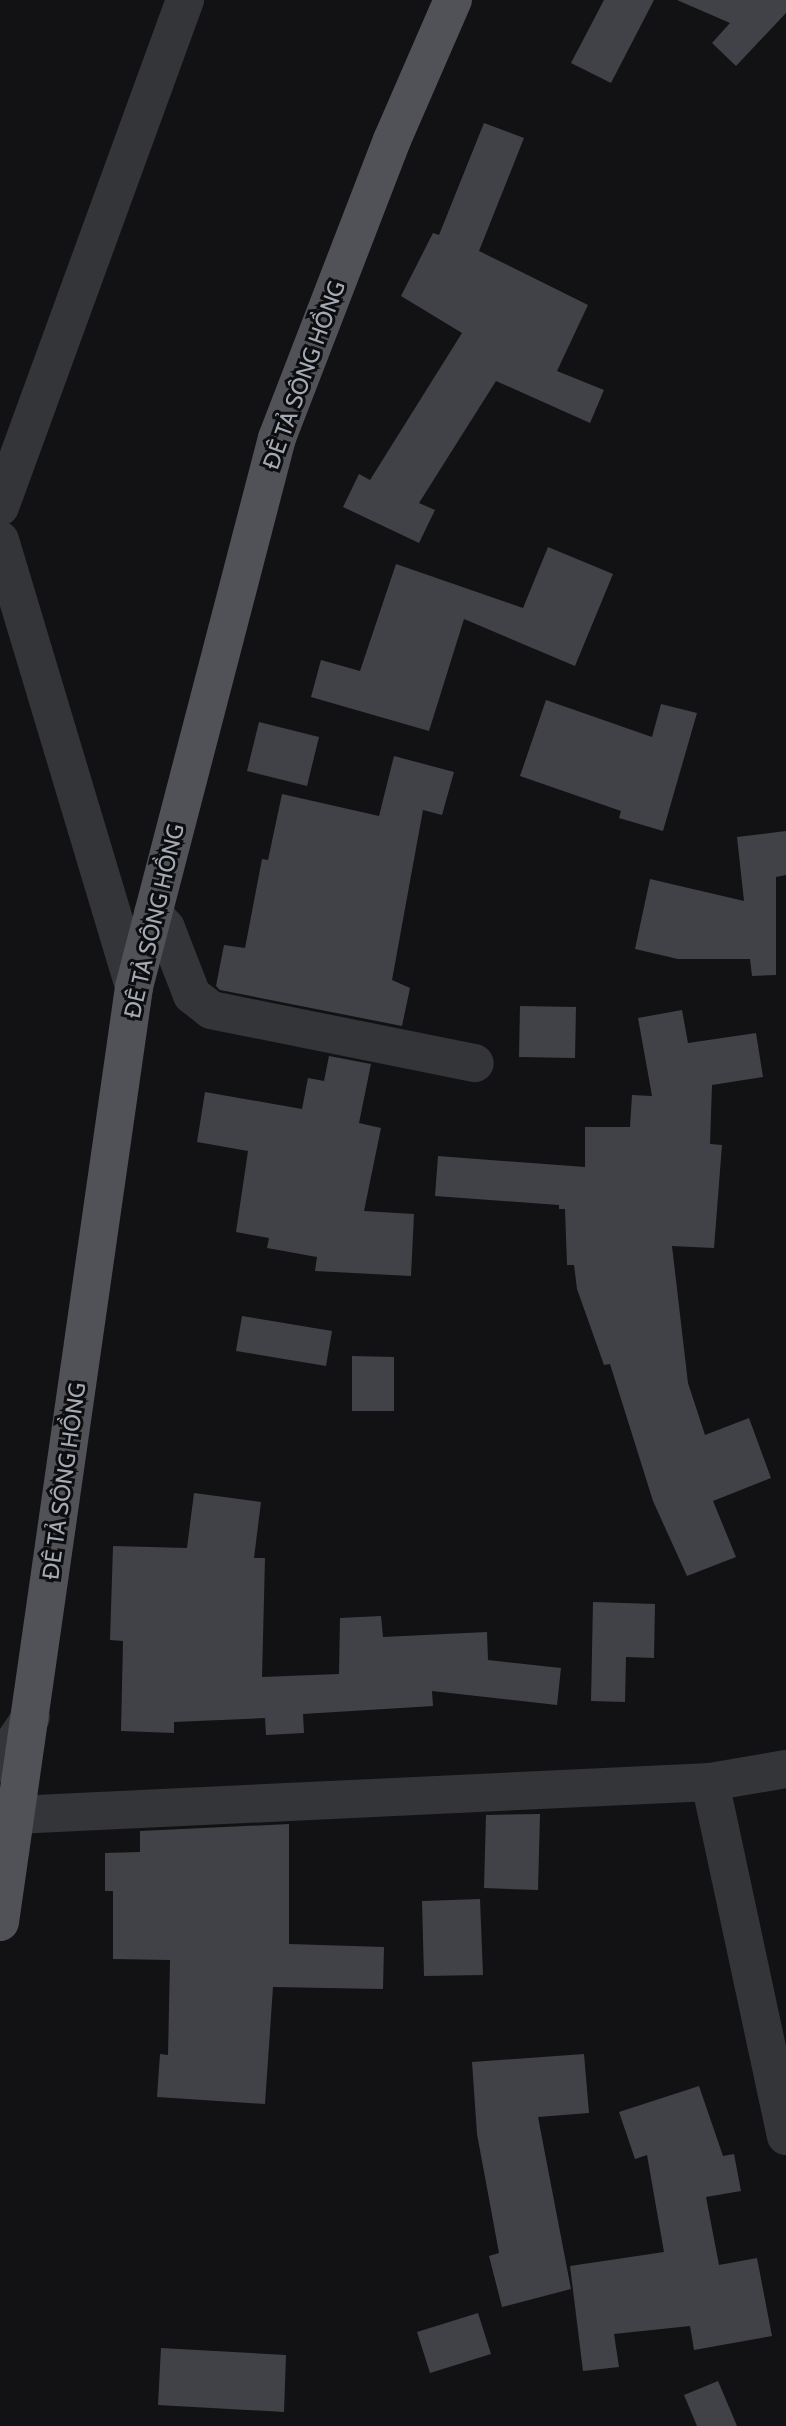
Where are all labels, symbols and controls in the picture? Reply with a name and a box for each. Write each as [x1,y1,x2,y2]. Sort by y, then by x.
street label: ĐÊ TẢ SÔNG HỒNG [257,277,351,473]
street label: ĐÊ TẢ SÔNG HỒNG [118,821,190,1021]
street label: ĐÊ TẢ SÔNG HỒNG [37,1381,91,1581]

